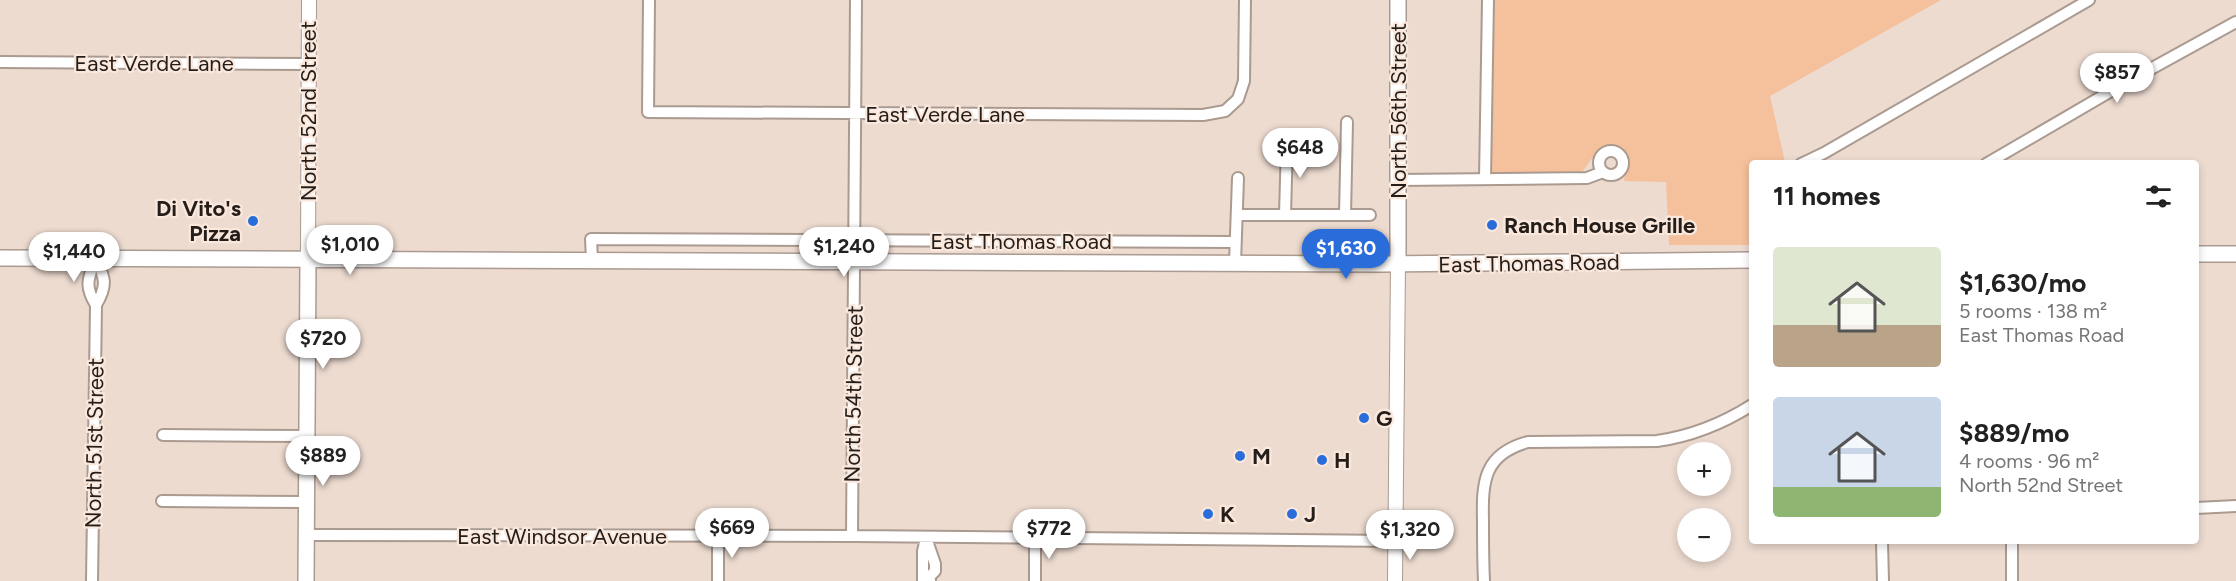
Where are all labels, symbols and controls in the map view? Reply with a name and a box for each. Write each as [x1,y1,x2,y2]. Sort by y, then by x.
street label: North 52nd Street [295,21,322,201]
street label: North 56th Street [1385,23,1412,199]
street label: East Verde Lane [74,50,234,77]
pin: $857 [2081,53,2153,104]
text: $857 [2094,60,2140,84]
street label: East Verde Lane [865,101,1025,128]
pin: $648 [1264,128,1336,179]
text: $648 [1276,135,1324,159]
text: 11 homes [1773,180,1880,212]
icon: filters [2142,180,2175,213]
place label: Di Vito's Pizza [156,195,241,247]
place label: Ranch House Grille [1504,212,1695,239]
marker: Di Vito's Pizza [246,214,260,228]
marker: Ranch House Grille [1485,218,1499,232]
pin: $1,010 [301,225,399,276]
pin: $1,240 [795,227,893,278]
street label: East Thomas Road [930,228,1112,255]
pin: $1,630 [1297,229,1395,280]
pin: $1,440 [25,232,123,283]
text: $1,010 [320,232,380,256]
text: $1,240 [813,234,875,258]
text: $1,630 [1316,236,1376,260]
text: $1,440 [43,239,105,263]
street label: East Thomas Road [1438,248,1620,279]
text: $1,630/mo [1959,267,2086,299]
icon: home [1821,271,1893,343]
text: 5 rooms · 138 m² [1959,299,2107,323]
street label: North 54th Street [838,305,869,483]
pin: $720 [287,319,359,370]
text: East Thomas Road [1959,323,2124,347]
text: $720 [300,326,346,350]
street label: North 51st Street [80,357,109,529]
place label: G [1376,405,1392,432]
marker: G [1357,411,1371,425]
text: $889/mo [1959,417,2069,449]
icon: home [1821,421,1893,493]
pin: $889 [287,436,359,487]
map controls [1677,442,1731,562]
button: + [1677,442,1731,496]
text: $889 [299,443,347,467]
place label: M [1252,443,1271,470]
place label: H [1334,447,1351,474]
marker: M [1233,449,1247,463]
text: 4 rooms · 96 m² [1959,449,2099,473]
marker: H [1315,453,1329,467]
text: North 52nd Street [1959,473,2123,497]
place label: K [1220,501,1235,528]
place label: J [1304,501,1316,528]
marker: K [1201,507,1215,521]
marker: J [1285,507,1299,521]
pin: $669 [696,508,768,559]
button: − [1677,508,1731,562]
pin: $772 [1013,509,1085,560]
pin: $1,320 [1361,510,1459,561]
text: $669 [709,515,755,539]
text: $772 [1027,516,1071,540]
text: $1,320 [1380,517,1440,541]
street label: East Windsor Avenue [457,523,667,550]

